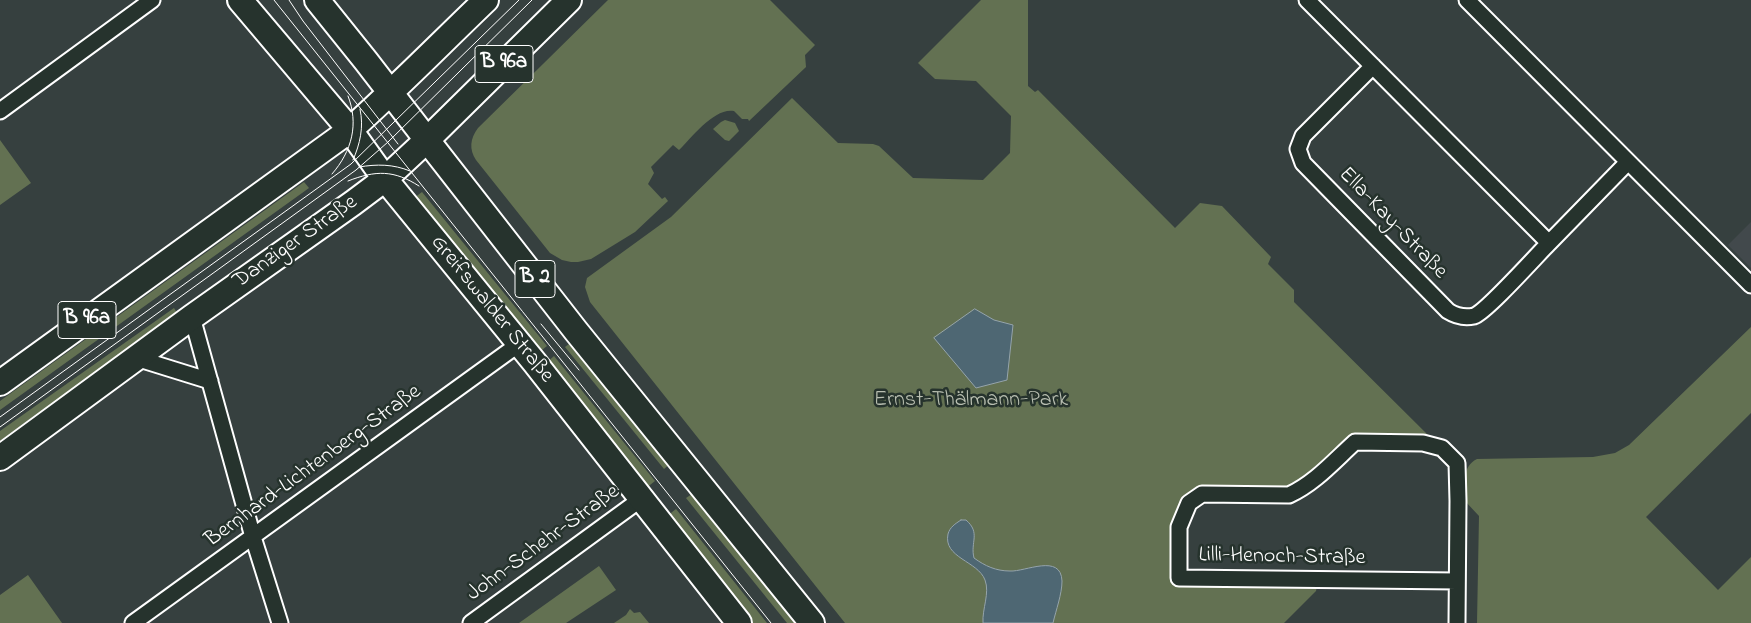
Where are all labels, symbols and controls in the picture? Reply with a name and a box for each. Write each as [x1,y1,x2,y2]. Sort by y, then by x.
road number: B 96a [475,46,533,82]
street label: Ella-Kay-Straße [1332,163,1452,285]
street label: Danziger Straße [229,190,363,296]
street label: Greifswalder Straße [423,231,559,389]
road number: B 2 [515,260,555,298]
road number: B 96a [58,302,116,338]
street label: Bernhard-Lichtenberg-Straße [201,380,427,554]
park label: Ernst-Thälmann-Park [874,388,1068,414]
street label: John-Schehr-Straße [462,480,626,608]
street label: Lilli-Henoch-Straße [1198,543,1366,573]

